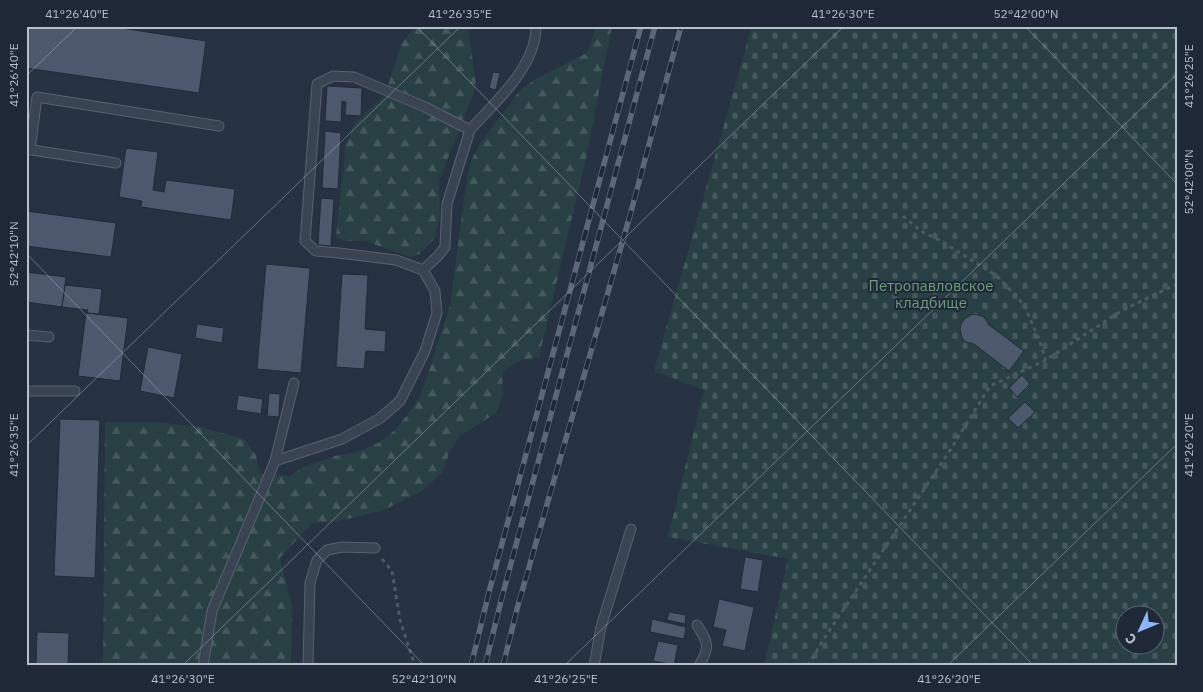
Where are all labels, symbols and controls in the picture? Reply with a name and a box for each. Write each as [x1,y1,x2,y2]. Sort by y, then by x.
text: 41°26'40"E [45,6,109,21]
text: 41°26'35"E [428,6,492,21]
text: 41°26'30"E [811,6,875,21]
text: 52°42'00"N [993,6,1059,21]
text: 41°26'40"E [6,43,21,107]
text: 41°26'25"E [1181,44,1196,108]
text: 52°42'00"N [1181,149,1196,215]
text: 52°42'10"N [6,221,21,287]
park label: Петропавловское кладбище [869,276,993,312]
text: 41°26'35"E [6,413,21,477]
text: 41°26'20"E [1181,413,1196,477]
north arrow [1116,604,1166,654]
text: С [1121,629,1140,649]
text: 41°26'30"E [151,671,215,686]
text: 52°42'10"N [391,671,457,686]
text: 41°26'25"E [534,671,598,686]
text: 41°26'20"E [917,671,981,686]

